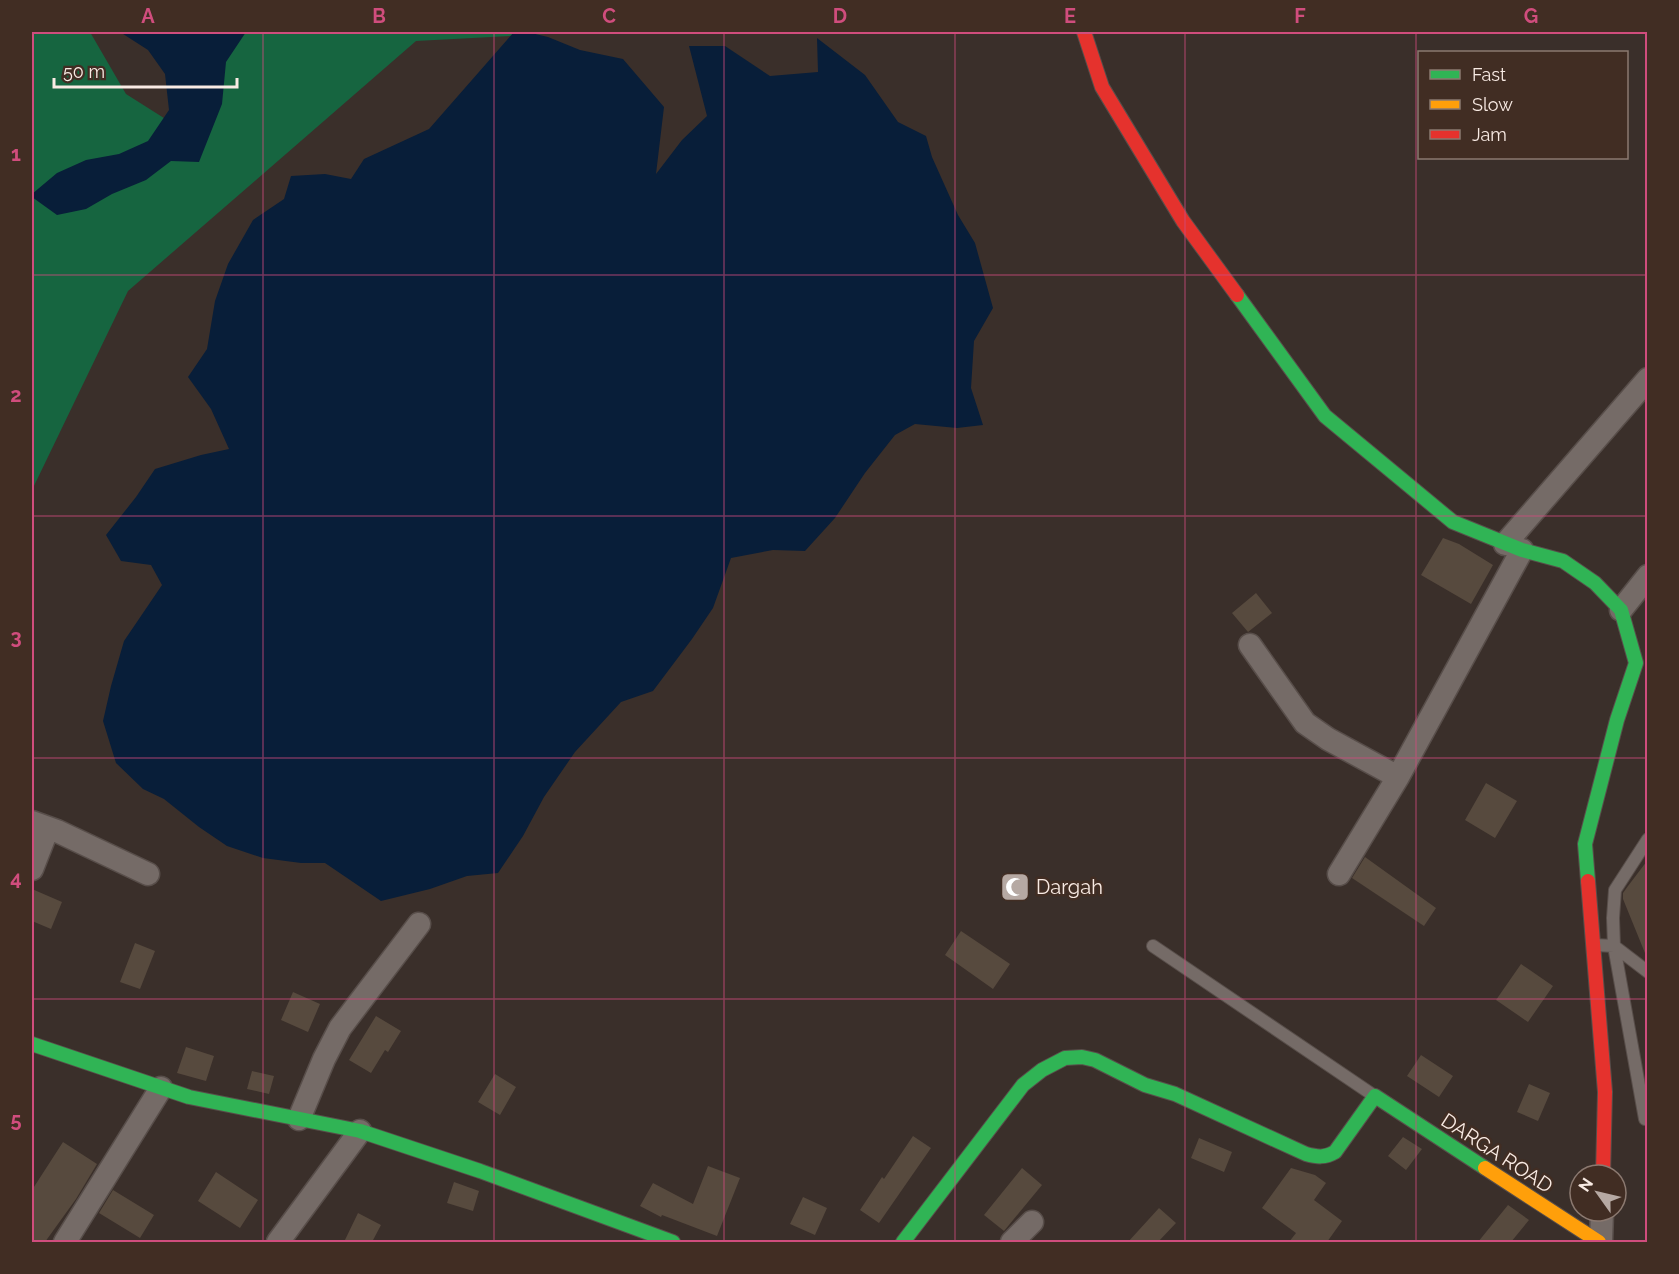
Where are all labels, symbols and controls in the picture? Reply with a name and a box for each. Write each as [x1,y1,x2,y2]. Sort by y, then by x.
text: A [141,4,155,28]
text: B [372,4,386,28]
text: C [602,4,616,28]
text: D [833,4,847,28]
text: E [1064,4,1076,28]
text: F [1294,4,1306,28]
text: G [1524,4,1538,28]
scale bar [54,51,237,89]
legend [1418,51,1628,159]
text: 50 m [63,61,105,82]
text: Fast [1472,64,1506,85]
text: Slow [1472,94,1513,115]
text: Jam [1472,124,1507,145]
text: 1 [11,142,21,166]
text: 2 [10,383,22,407]
text: 3 [10,625,22,649]
text: 4 [10,866,22,890]
mosque icon: Dargah [999,871,1031,903]
place label: Dargah [1036,875,1103,899]
text: 5 [10,1108,22,1132]
street label: DARGA ROAD [1437,1108,1557,1198]
north arrow [1568,1163,1628,1223]
text: N [1575,1175,1597,1195]

